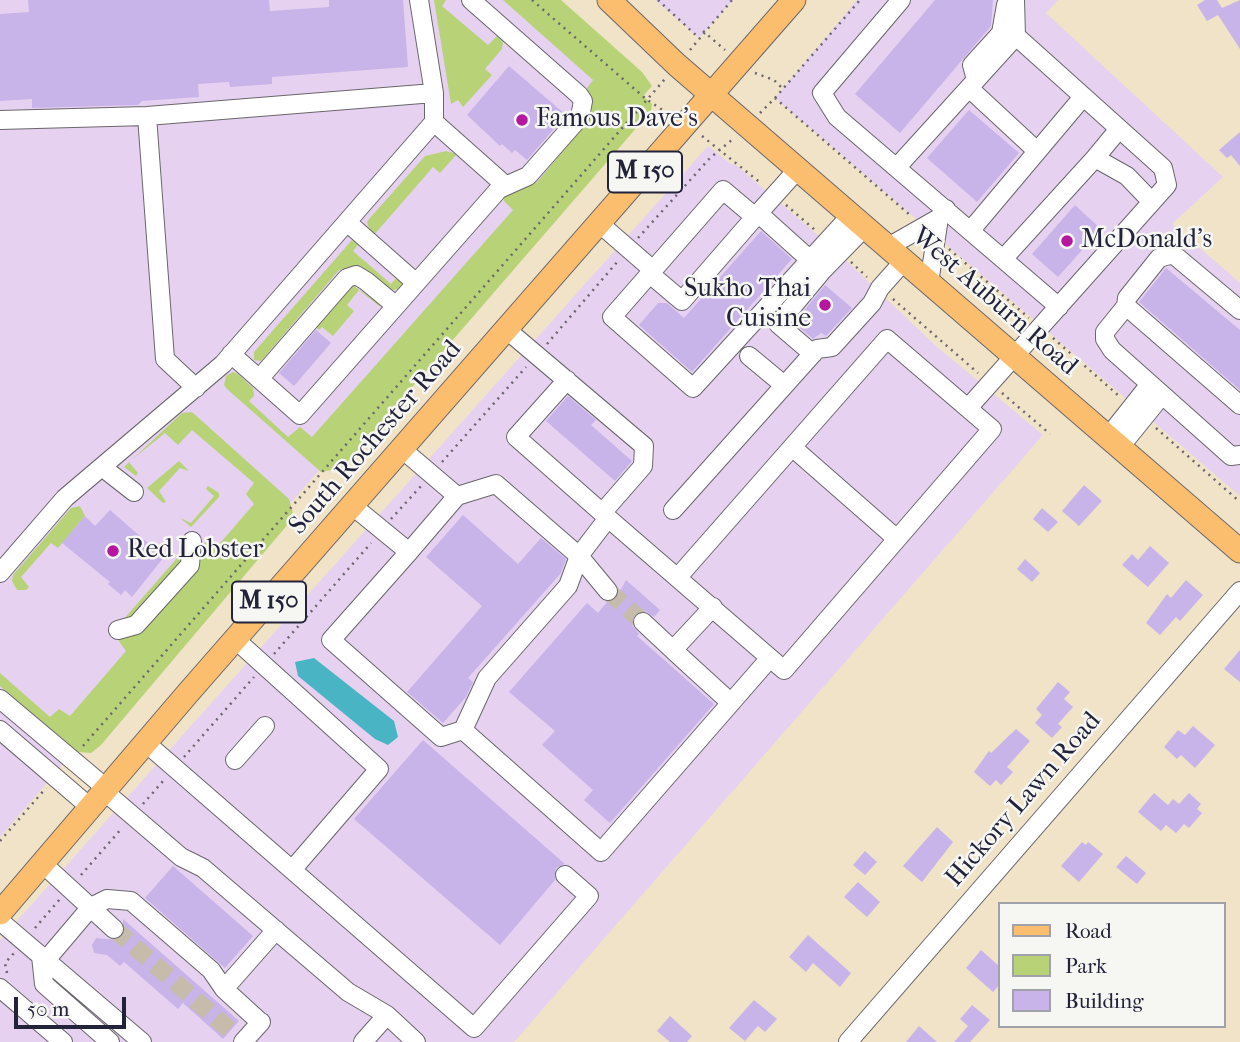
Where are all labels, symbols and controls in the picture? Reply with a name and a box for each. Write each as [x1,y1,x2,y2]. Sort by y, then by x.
place label: Famous Dave's [536,104,698,136]
marker: Famous Dave's [514,112,530,128]
road number: M 150 [608,152,682,192]
street label: West Auburn Road [905,221,1083,383]
place label: McDonald's [1081,225,1212,257]
marker: McDonald's [1059,233,1075,249]
place label: Sukho Thai Cuisine [684,274,811,336]
marker: Sukho Thai Cuisine [817,297,833,313]
street label: South Rochester Road [283,335,469,541]
place label: Red Lobster [127,535,263,567]
marker: Red Lobster [105,543,121,559]
road number: M 150 [232,582,306,622]
street label: Hickory Lawn Road [940,706,1108,894]
legend [998,902,1226,1028]
text: Road [1065,919,1112,943]
text: Park [1065,954,1107,978]
scale bar [18,982,130,1026]
text: Building [1065,989,1143,1013]
text: 50 m [27,997,70,1021]

